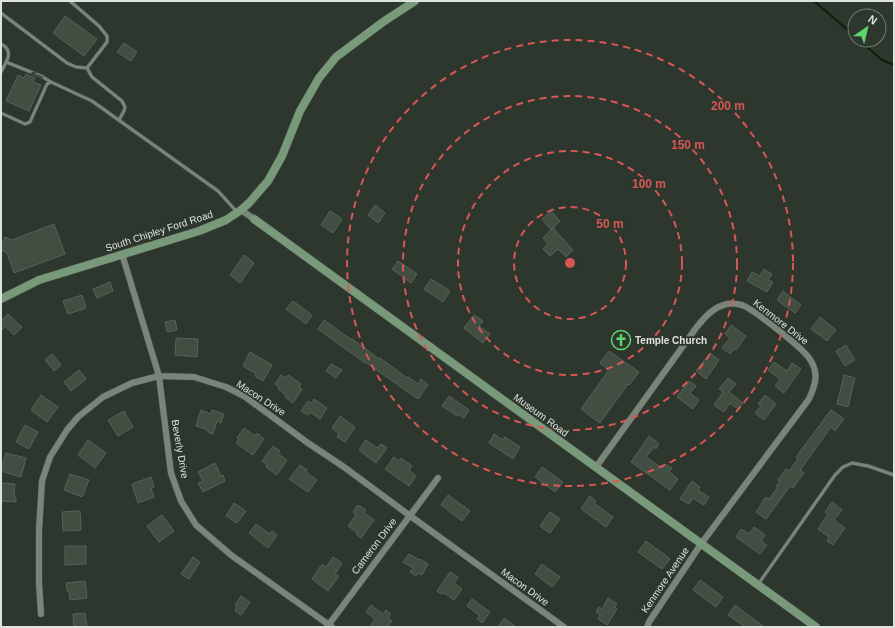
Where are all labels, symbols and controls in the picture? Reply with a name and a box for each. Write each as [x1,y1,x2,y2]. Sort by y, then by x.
north arrow [847,8,887,48]
text: N [866,13,879,27]
one-way arrow [32,71,44,78]
text: 200 m [711,99,745,113]
text: 150 m [671,138,705,152]
text: 100 m [632,177,666,191]
street label: South Chipley Ford Road [104,208,214,254]
text: 50 m [596,217,624,231]
centre of rings [563,256,577,270]
street label: Kenmore Drive [751,297,811,347]
church icon: Temple Church [610,329,632,351]
place label: Temple Church [635,335,707,346]
street label: Macon Drive [234,378,288,418]
street label: Museum Road [511,391,571,439]
street label: Beverly Drive [169,419,191,480]
street label: Cameron Drive [349,515,399,576]
street label: Kenmore Avenue [639,545,691,615]
street label: Macon Drive [499,566,551,608]

